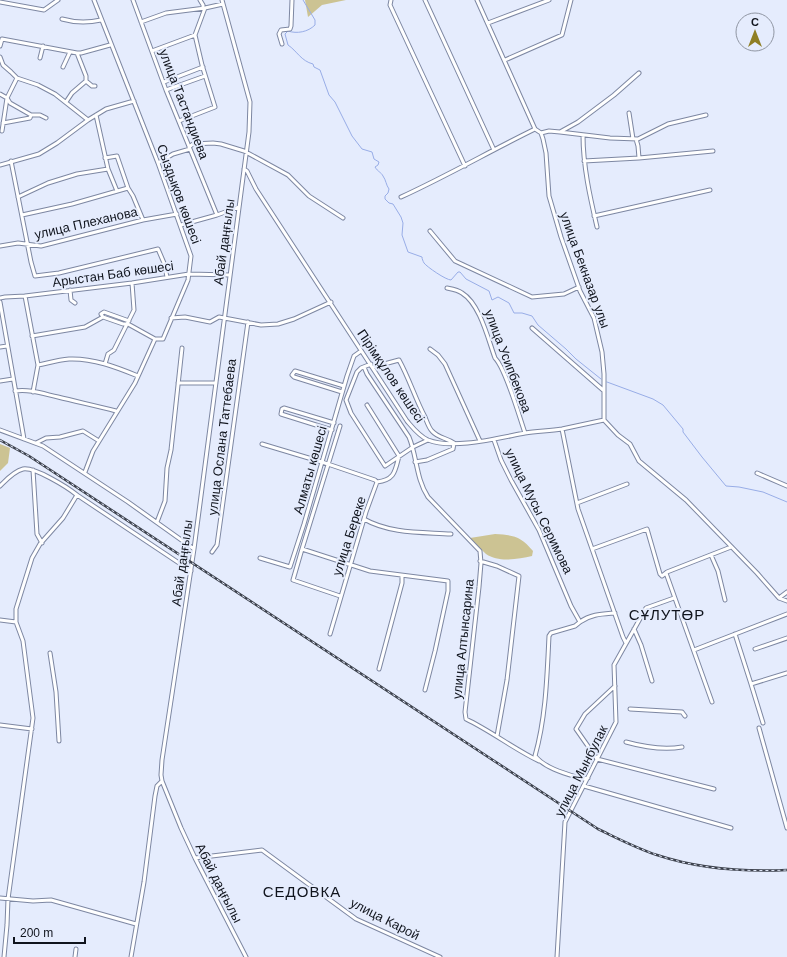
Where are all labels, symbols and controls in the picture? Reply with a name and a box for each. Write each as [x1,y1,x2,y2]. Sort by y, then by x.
north arrow [735,12,775,52]
text: С [751,16,759,28]
street label: улица Тастандиева [156,47,212,162]
street label: Сыздықов көшесі [154,142,204,246]
street label: Абай даңғылы [211,198,237,286]
street label: улица Плеханова [33,204,140,242]
street label: улица Бекназар улы [557,210,613,330]
street label: Арыстан Баб көшесі [51,258,175,290]
street label: улица Усипбекова [481,307,535,415]
street label: Пірімқұлов көшесі [354,327,428,425]
street label: улица Ослана Таттебаева [205,357,239,516]
street label: Алматы көшесі [290,424,330,516]
street label: улица Мусы Серимова [502,446,576,577]
street label: улица Береке [329,494,369,578]
street label: Абай даңғылы [169,519,195,607]
street label: улица Алтынсарина [449,577,477,700]
district label: СҰЛУТӨР [629,606,705,623]
street label: улица Мынбулак [551,723,611,819]
street label: Абай даңғылы [193,841,245,925]
district label: СЕДОВКА [263,883,341,900]
street label: улица Карой [348,895,422,943]
scale bar [14,919,85,945]
text: 200 m [20,926,53,940]

